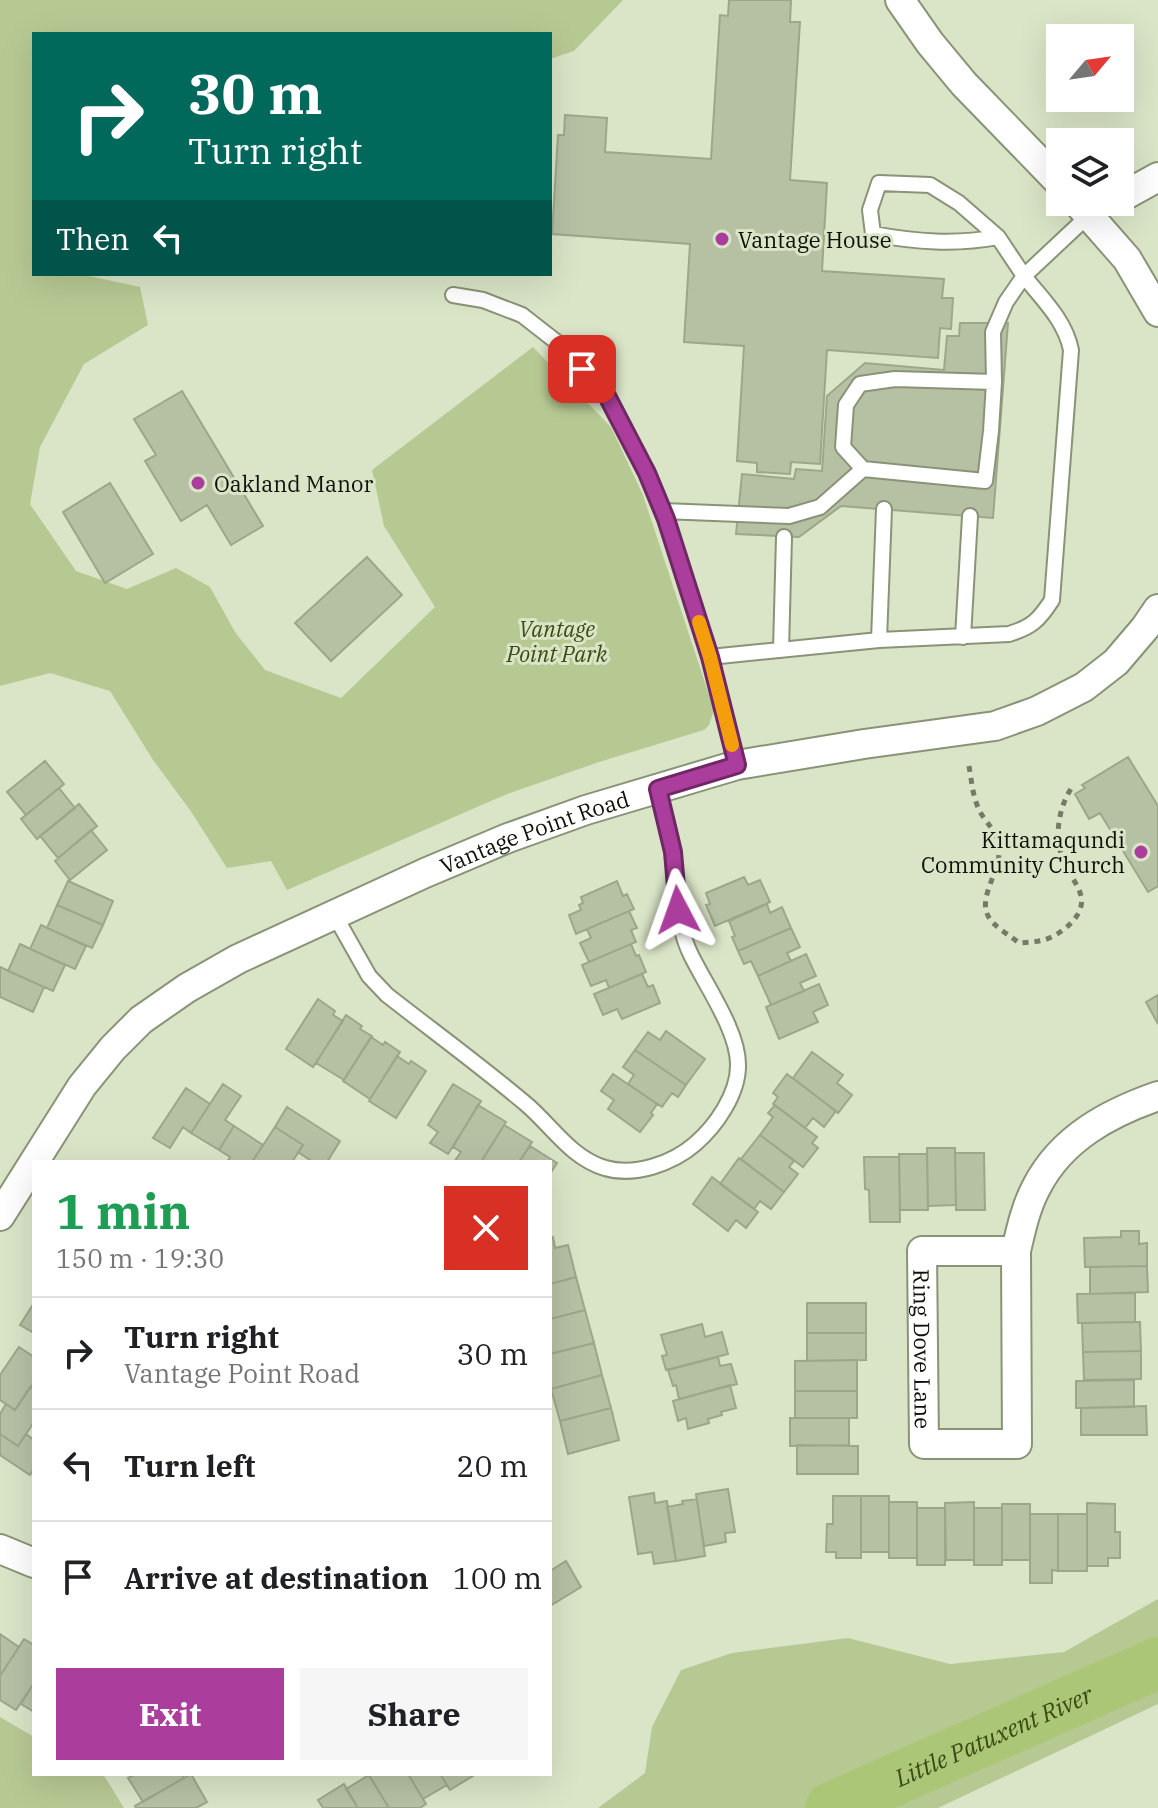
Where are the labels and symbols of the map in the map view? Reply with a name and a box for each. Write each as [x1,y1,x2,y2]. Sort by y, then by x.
north arrow [1046,24,1134,112]
place label: Vantage House [738,225,892,254]
marker: Vantage House [713,230,731,248]
pin [548,335,616,403]
place label: Oakland Manor [214,469,373,498]
marker: Oakland Manor [189,474,207,492]
park label: Vantage Point Park [506,614,608,668]
street label: Vantage Point Road [435,784,632,880]
place label: Kittamaqundi Community Church [921,825,1125,879]
marker: Kittamaqundi Community Church [1132,843,1150,861]
position arrow [636,868,720,952]
street label: Ring Dove Lane [908,1269,938,1429]
water label: Little Patuxent River [889,1677,1099,1794]

